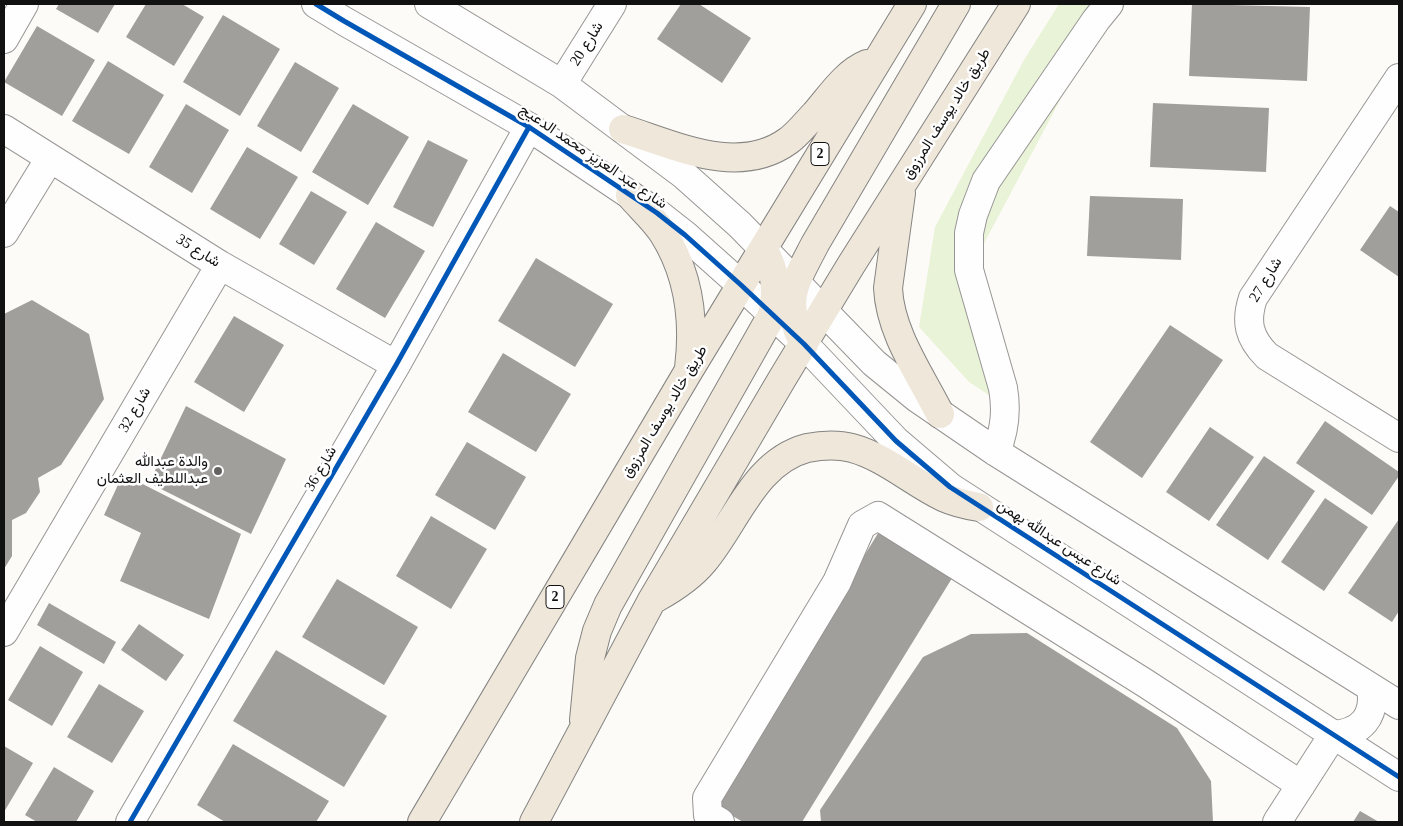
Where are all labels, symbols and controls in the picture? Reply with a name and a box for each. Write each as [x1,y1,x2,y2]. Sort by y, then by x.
street label: شارع 20 [566,18,608,70]
street label: طريق خالد يوسف المرزوق [899,45,995,183]
street label: شارع عبد العزيز محمد الدعيج [516,101,670,213]
road number: 2 [811,142,829,166]
street label: شارع 35 [172,230,224,272]
street label: شارع 27 [1246,254,1286,306]
street label: طريق خالد يوسف المرزوق [618,343,712,481]
street label: شارع 32 [115,384,155,436]
street label: شارع 36 [301,443,341,495]
place label: والدة عبدالله عبداللطيف العثمان [97,453,208,488]
marker: والدة عبدالله عبداللطيف العثمان [212,465,224,477]
street label: شارع عيس عبدالله بهمن [994,496,1124,590]
road number: 2 [546,586,564,608]

